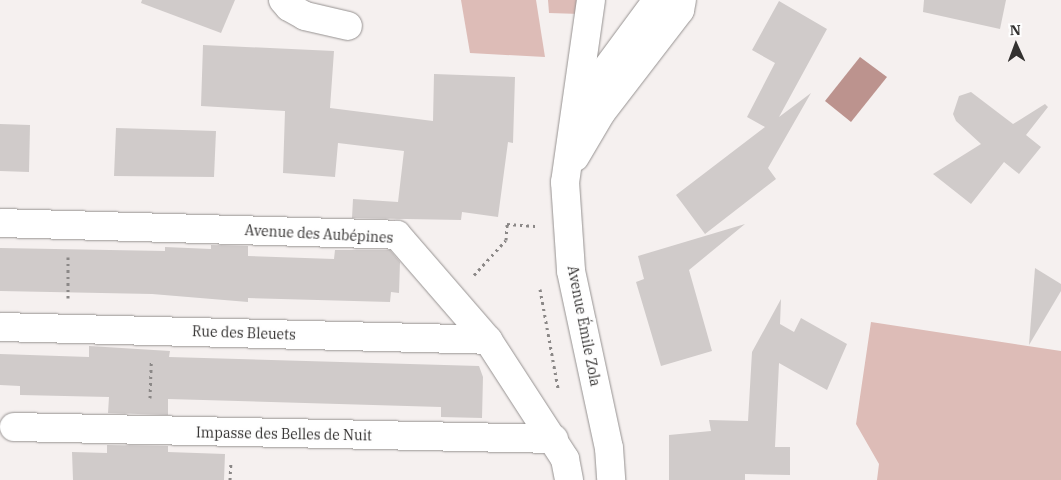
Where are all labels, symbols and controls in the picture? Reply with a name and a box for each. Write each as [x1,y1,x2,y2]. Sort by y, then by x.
north arrow [991,20,1041,70]
text: N [1010,21,1021,39]
street label: Avenue des Aubépines [244,222,394,246]
street label: Avenue Émile Zola [564,264,604,388]
street label: Rue des Bleuets [192,323,296,343]
street label: Impasse des Belles de Nuit [196,424,372,444]

